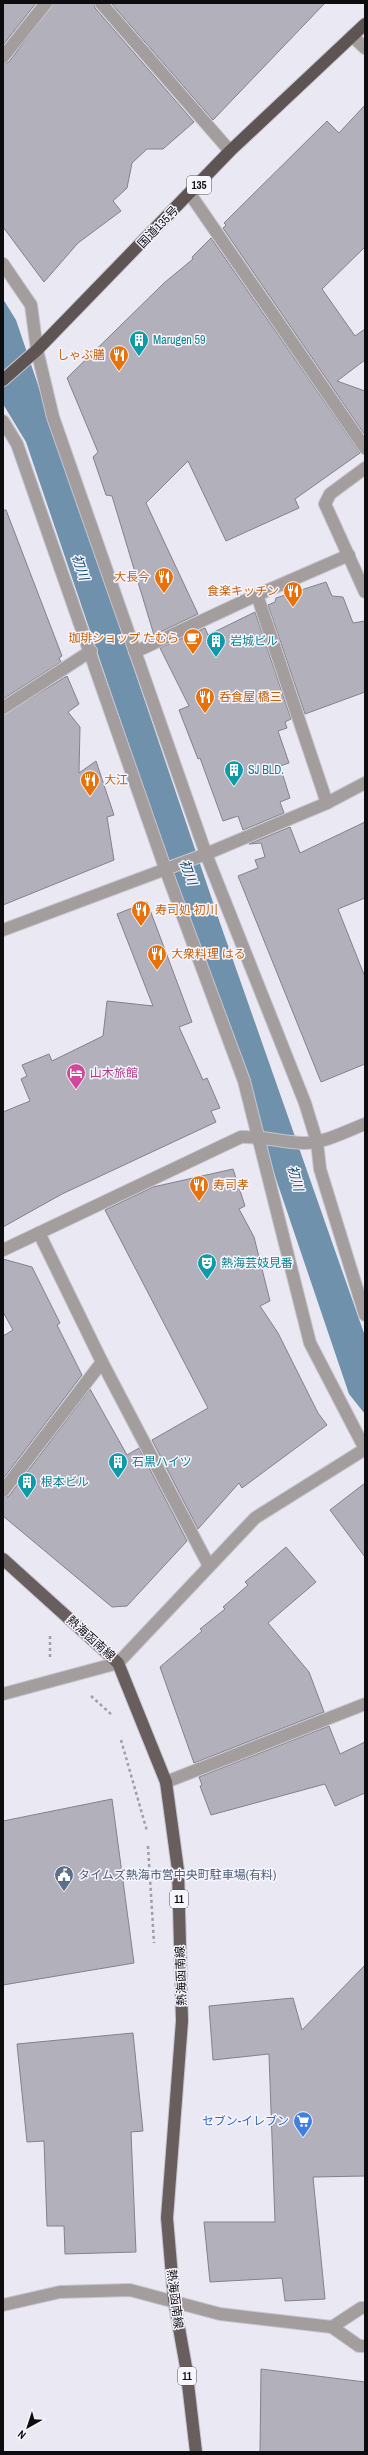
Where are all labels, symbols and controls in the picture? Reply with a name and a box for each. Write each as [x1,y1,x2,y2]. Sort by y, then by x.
road number: 135 [187,176,211,194]
street label: 国道135号 [134,203,182,251]
building icon: Marugen 59 [128,329,150,357]
place label: Marugen 59 [153,332,206,348]
restaurant icon: しゃぶ膳 [108,344,130,372]
place label: しゃぶ膳 [57,347,105,363]
water label: 初川 [68,552,93,584]
restaurant icon: 大長今 [153,566,175,594]
place label: 大長今 [114,569,150,585]
restaurant icon: 食楽キッチン [282,580,304,608]
place label: 食楽キッチン [207,583,279,599]
cafe icon: 珈琲ショップ たむら [182,627,204,655]
place label: 珈琲ショップ たむら [68,630,179,646]
building icon: 岩城ビル [205,630,227,658]
place label: 岩城ビル [230,633,278,649]
restaurant icon: 呑食屋 橋三 [194,686,216,714]
place label: 呑食屋 橋三 [219,689,282,705]
building icon: SJ BLD. [223,759,245,787]
place label: SJ BLD. [248,762,284,778]
restaurant icon: 大江 [79,769,101,797]
place label: 大江 [104,772,128,788]
water label: 初川 [176,857,202,889]
restaurant icon: 寿司処 初川 [130,899,152,927]
place label: 寿司処 初川 [155,902,218,918]
restaurant icon: 大衆料理 はる [146,943,168,971]
place label: 大衆料理 はる [171,946,246,962]
hotel icon: 山木旅館 [65,1062,87,1090]
place label: 山木旅館 [90,1065,138,1081]
water label: 初川 [284,1163,308,1195]
restaurant icon: 寿司孝 [188,1174,210,1202]
place label: 寿司孝 [213,1177,249,1193]
theatre icon: 熱海芸妓見番 [196,1252,218,1280]
place label: 熱海芸妓見番 [221,1255,293,1271]
building icon: 石黒ハイツ [107,1451,129,1479]
place label: 石黒ハイツ [132,1454,192,1470]
building icon: 根本ビル [16,1471,38,1499]
place label: 根本ビル [41,1474,89,1490]
street label: 熱海函南線 [63,1612,119,1664]
public building icon: タイムズ熱海市営中央町駐車場(有料) [53,1864,75,1892]
place label: タイムズ熱海市営中央町駐車場(有料) [78,1867,276,1883]
road number: 11 [170,1890,188,1908]
street label: 熱海函南線 [172,1946,190,2006]
supermarket icon: セブン-イレブン [292,2110,314,2138]
place label: セブン-イレブン [202,2113,289,2129]
street label: 熱海函南線 [163,2268,187,2330]
road number: 11 [178,2367,196,2385]
north arrow [8,2407,48,2447]
text: N [15,2427,29,2442]

